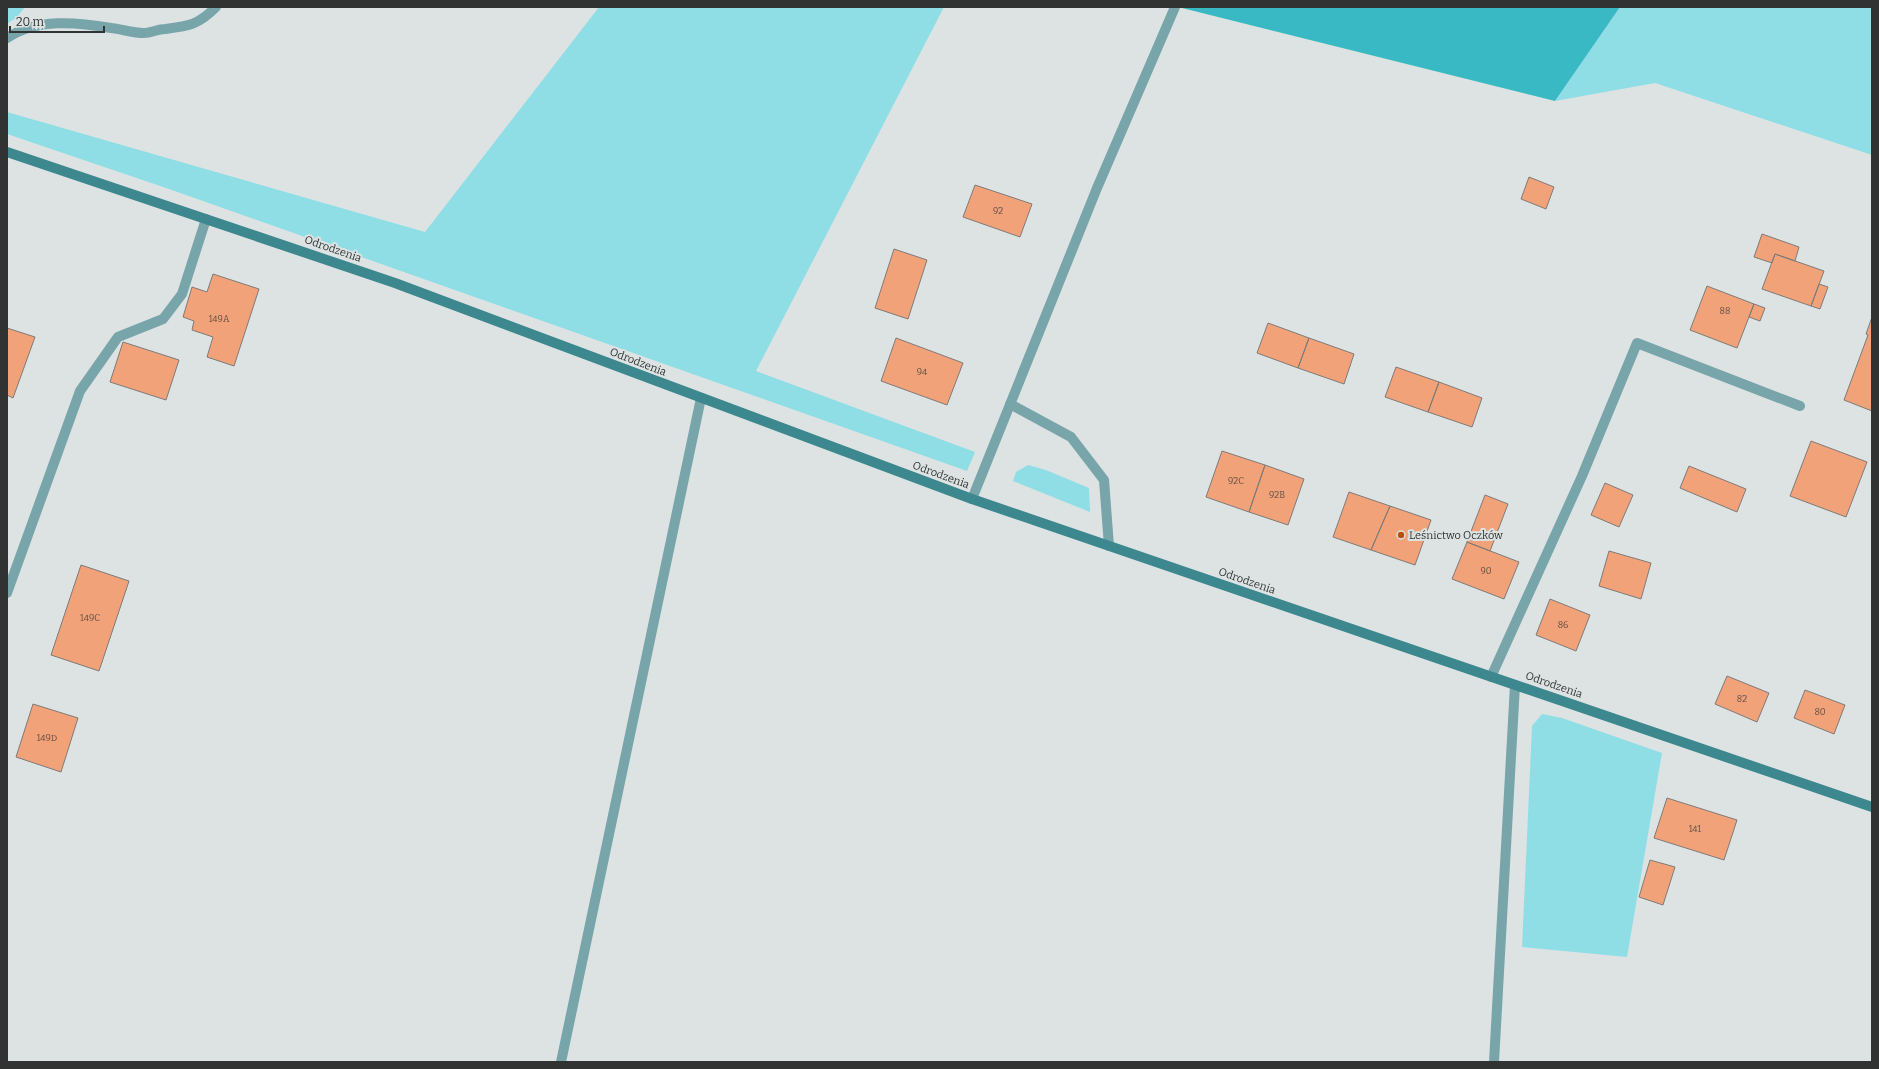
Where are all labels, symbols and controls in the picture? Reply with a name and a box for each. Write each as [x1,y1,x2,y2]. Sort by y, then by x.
scale bar [10,8,104,34]
text: 20 m [16,15,45,29]
house number: 92 [993,206,1003,216]
street label: Odrodzenia [303,233,363,265]
house number: 88 [1720,306,1730,316]
house number: 149A [209,314,230,324]
street label: Odrodzenia [608,345,668,379]
house number: 94 [917,367,928,377]
street label: Odrodzenia [911,459,971,491]
house number: 92C [1228,476,1244,486]
house number: 92B [1269,490,1285,500]
place label: Leśnictwo Oczków [1409,529,1503,542]
marker: Leśnictwo Oczków [1396,530,1406,540]
street label: Odrodzenia [1217,565,1277,597]
house number: 90 [1480,566,1492,576]
house number: 149C [80,613,100,623]
house number: 86 [1558,620,1568,630]
street label: Odrodzenia [1524,669,1584,701]
house number: 82 [1737,694,1747,704]
house number: 80 [1814,707,1826,717]
house number: 149D [37,733,57,743]
house number: 141 [1689,824,1702,834]

